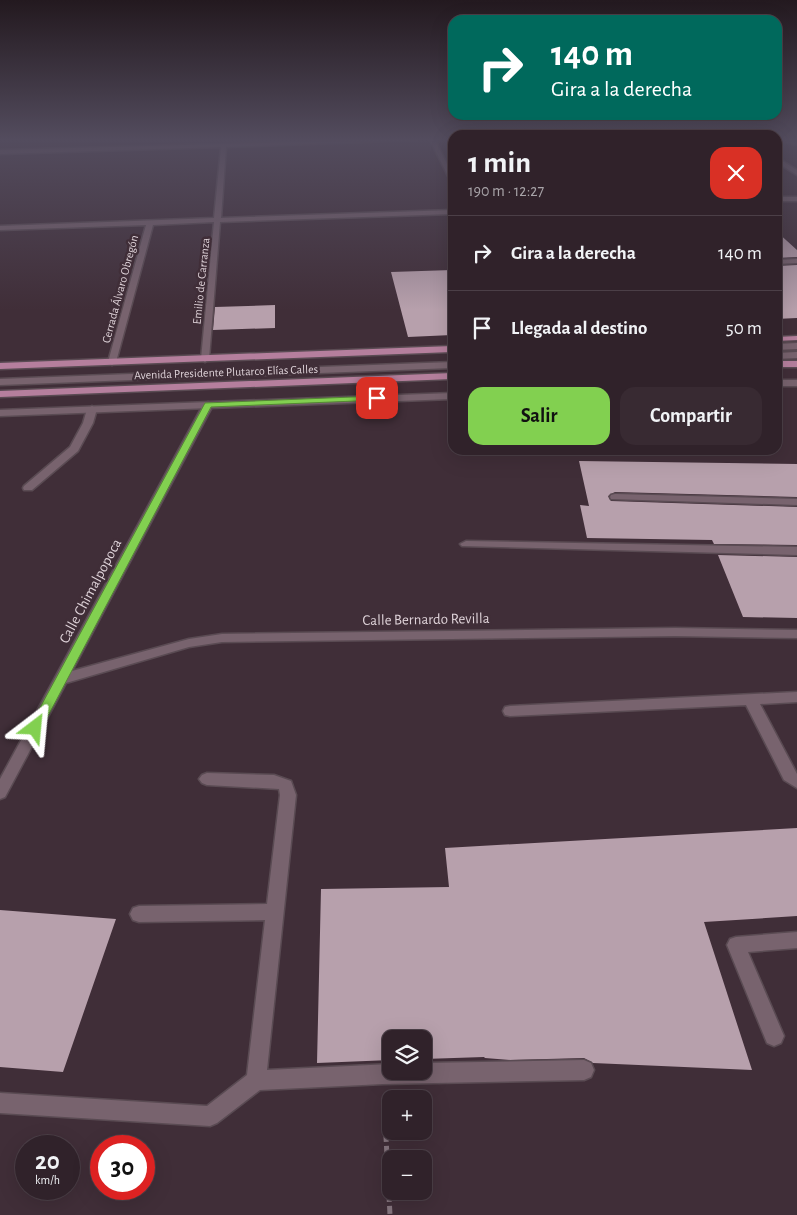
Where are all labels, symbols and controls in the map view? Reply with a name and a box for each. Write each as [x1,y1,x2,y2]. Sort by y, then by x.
icon: right [468,35,533,100]
text: 140 m [551,37,633,72]
text: Gira a la derecha [551,78,692,100]
button: close [710,147,762,199]
text: 1 min [468,148,531,178]
text: 190 m · 12:27 [468,183,544,199]
street label: Cerrada Álvaro Obregón [99,234,140,344]
street label: Emilio de Carranza [190,237,212,325]
icon: right [468,239,496,267]
text: Gira a la derecha [511,244,636,263]
text: 140 m [718,244,762,263]
icon: arrive [468,314,496,342]
text: Llegada al destino [511,319,648,338]
text: 50 m [726,319,762,338]
street label: Avenida Presidente Plutarco Elías Calles [134,363,318,381]
pin [356,377,398,419]
icon: arrive [363,384,391,412]
button: Salir [468,387,610,445]
button: Compartir [620,387,762,445]
street label: Calle Chimalpopoca [57,536,124,646]
street label: Calle Bernardo Revilla [362,611,490,628]
position arrow [8,701,60,753]
map controls [382,1030,432,1200]
button: layers [382,1030,432,1080]
button: + [382,1090,432,1140]
speed limit sign: 30 [90,1135,155,1200]
text: 20 [35,1149,60,1174]
button: − [382,1150,432,1200]
text: km/h [35,1174,60,1186]

